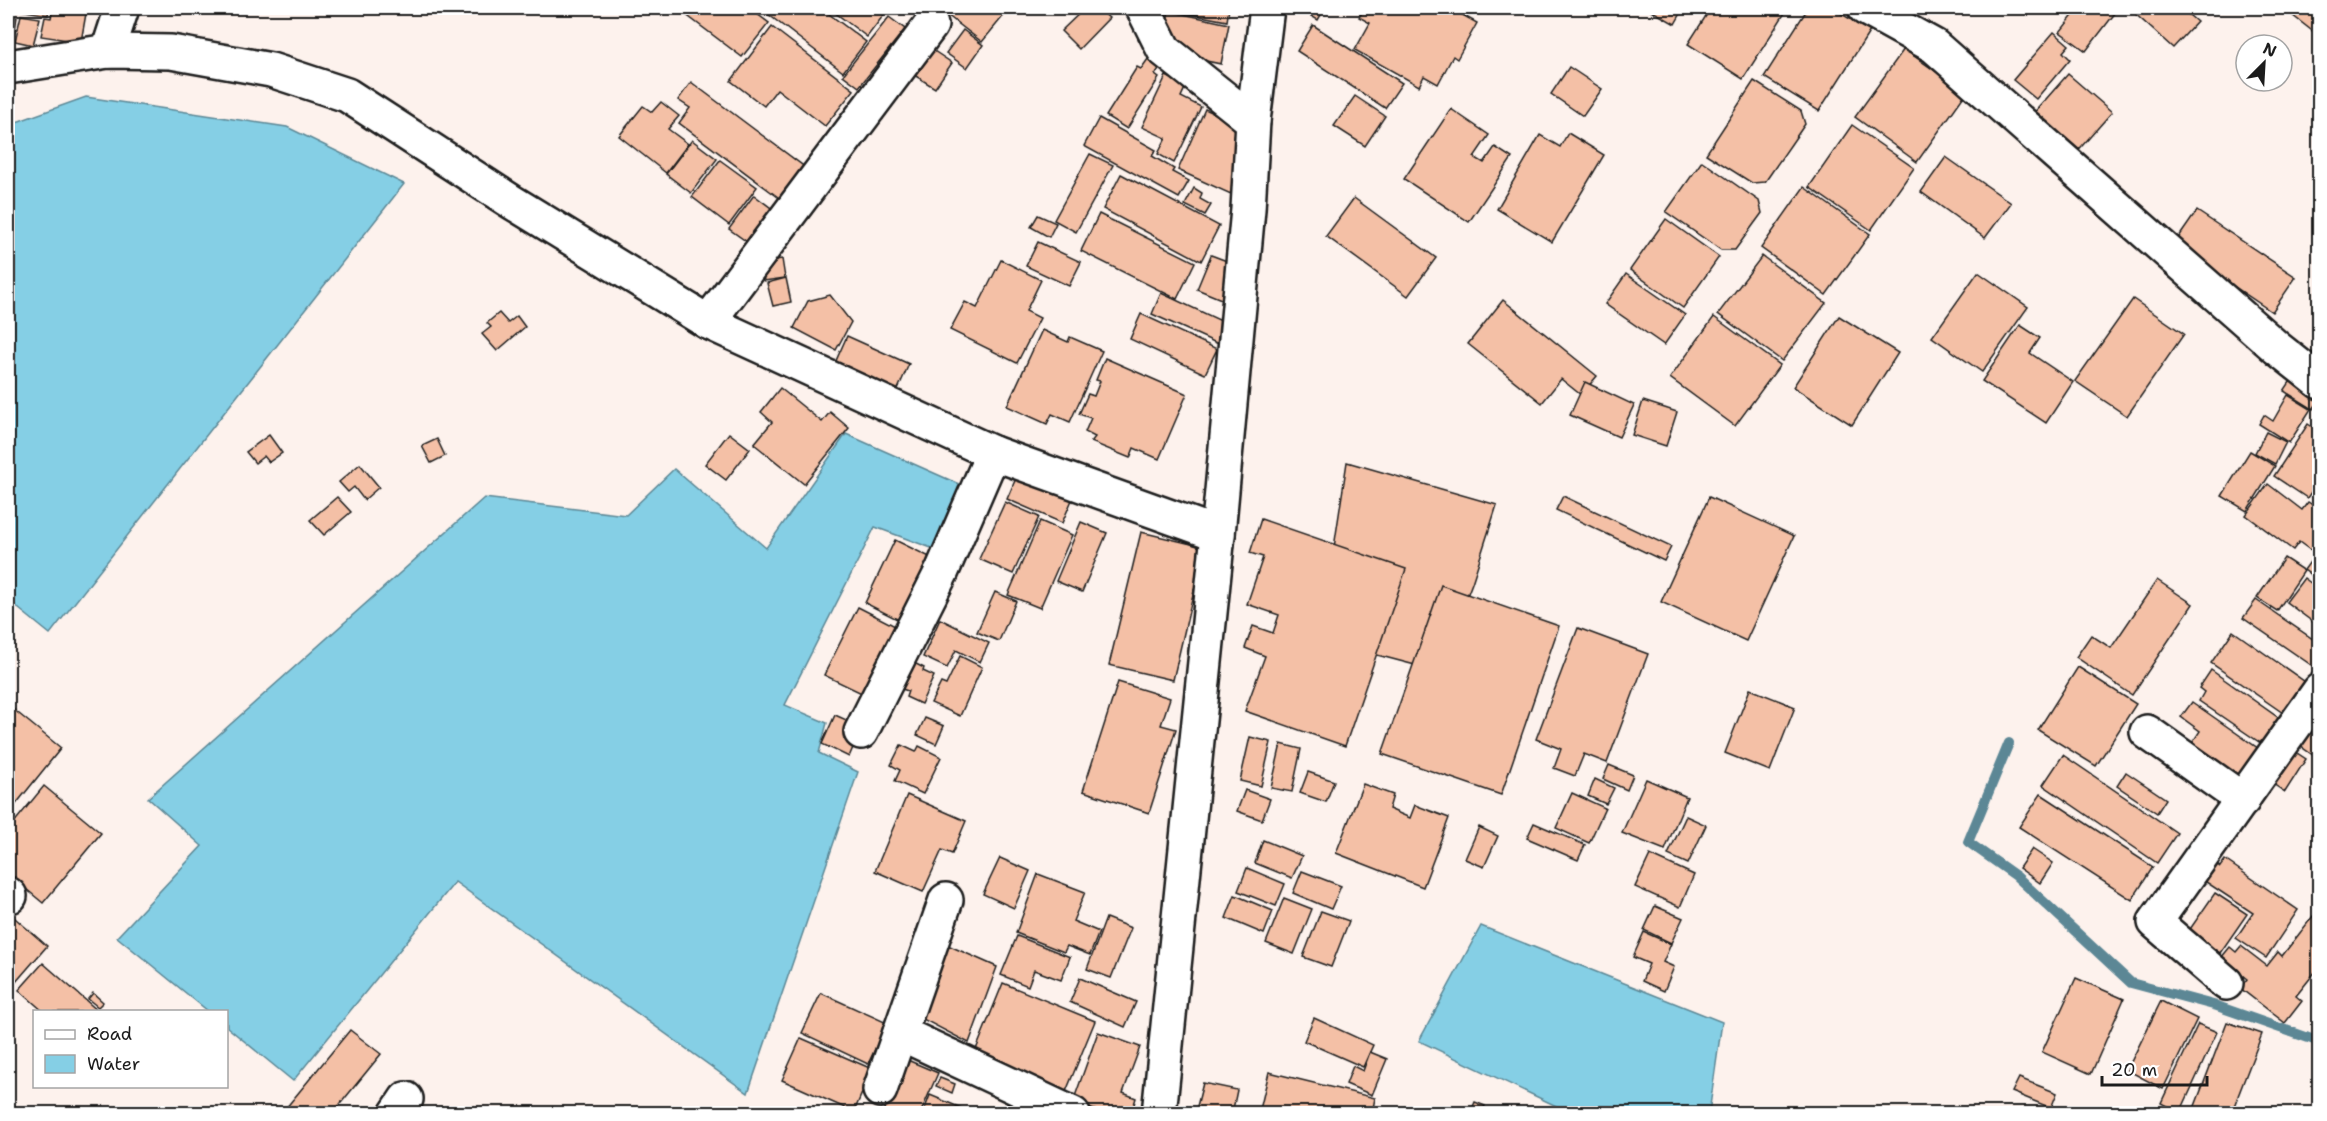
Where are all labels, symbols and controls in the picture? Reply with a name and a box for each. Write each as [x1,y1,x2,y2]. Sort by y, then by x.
north arrow [2234,33,2294,93]
text: N [2260,38,2280,62]
legend [33,1010,228,1088]
text: Road [87,1022,132,1046]
scale bar [2102,1049,2207,1087]
text: Water [87,1052,140,1076]
text: 20 m [2111,1058,2157,1082]

